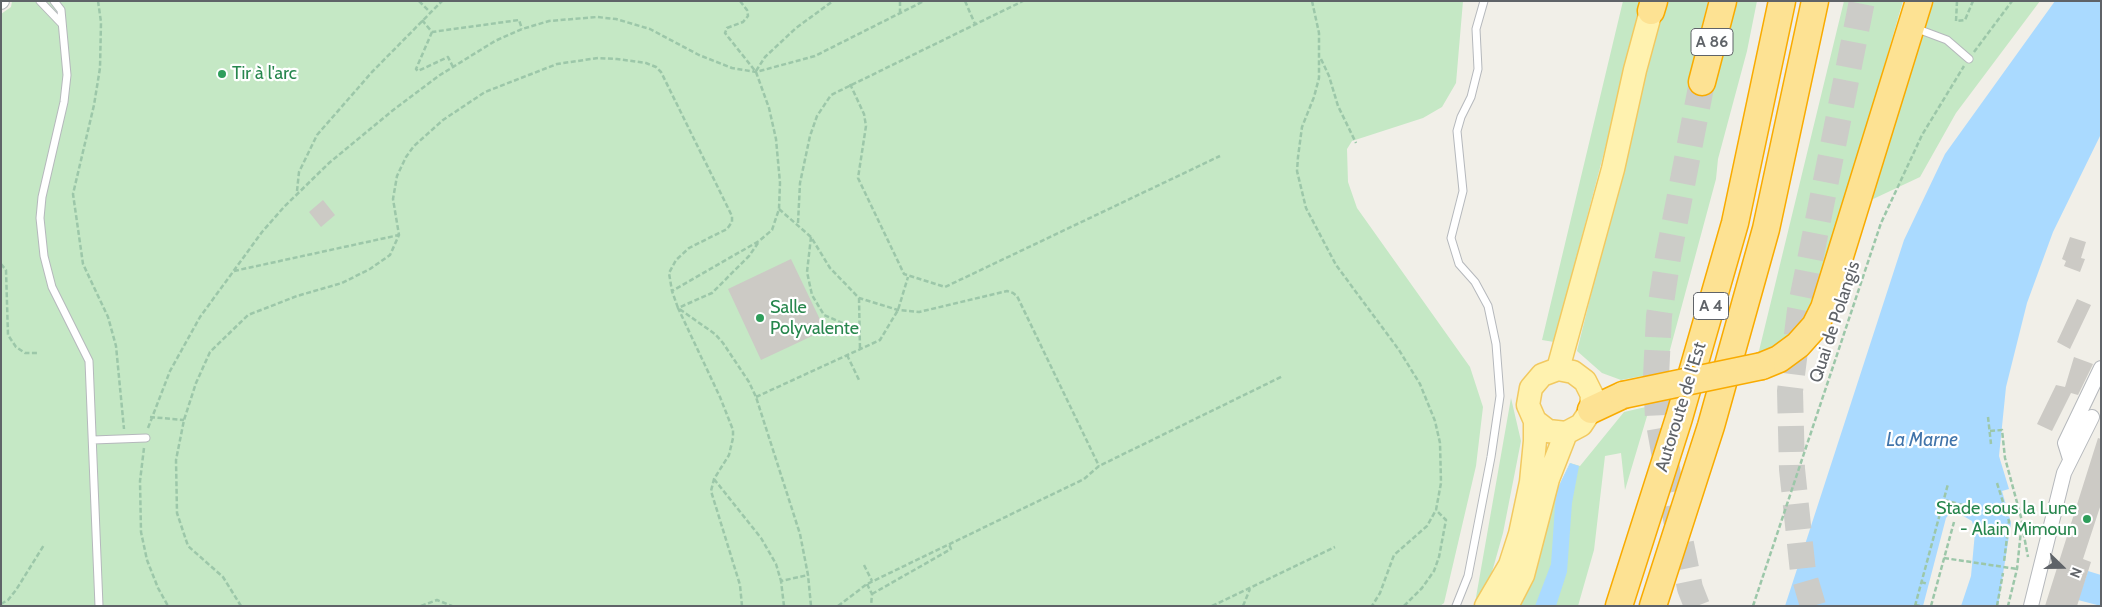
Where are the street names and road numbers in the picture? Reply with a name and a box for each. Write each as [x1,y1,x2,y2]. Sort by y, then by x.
road number: A 86 [1691,28,1733,56]
street label: Quai de Polangis [1805,259,1865,385]
road number: A 4 [1694,292,1728,320]
street label: Autoroute de l’Est [1651,340,1711,474]

